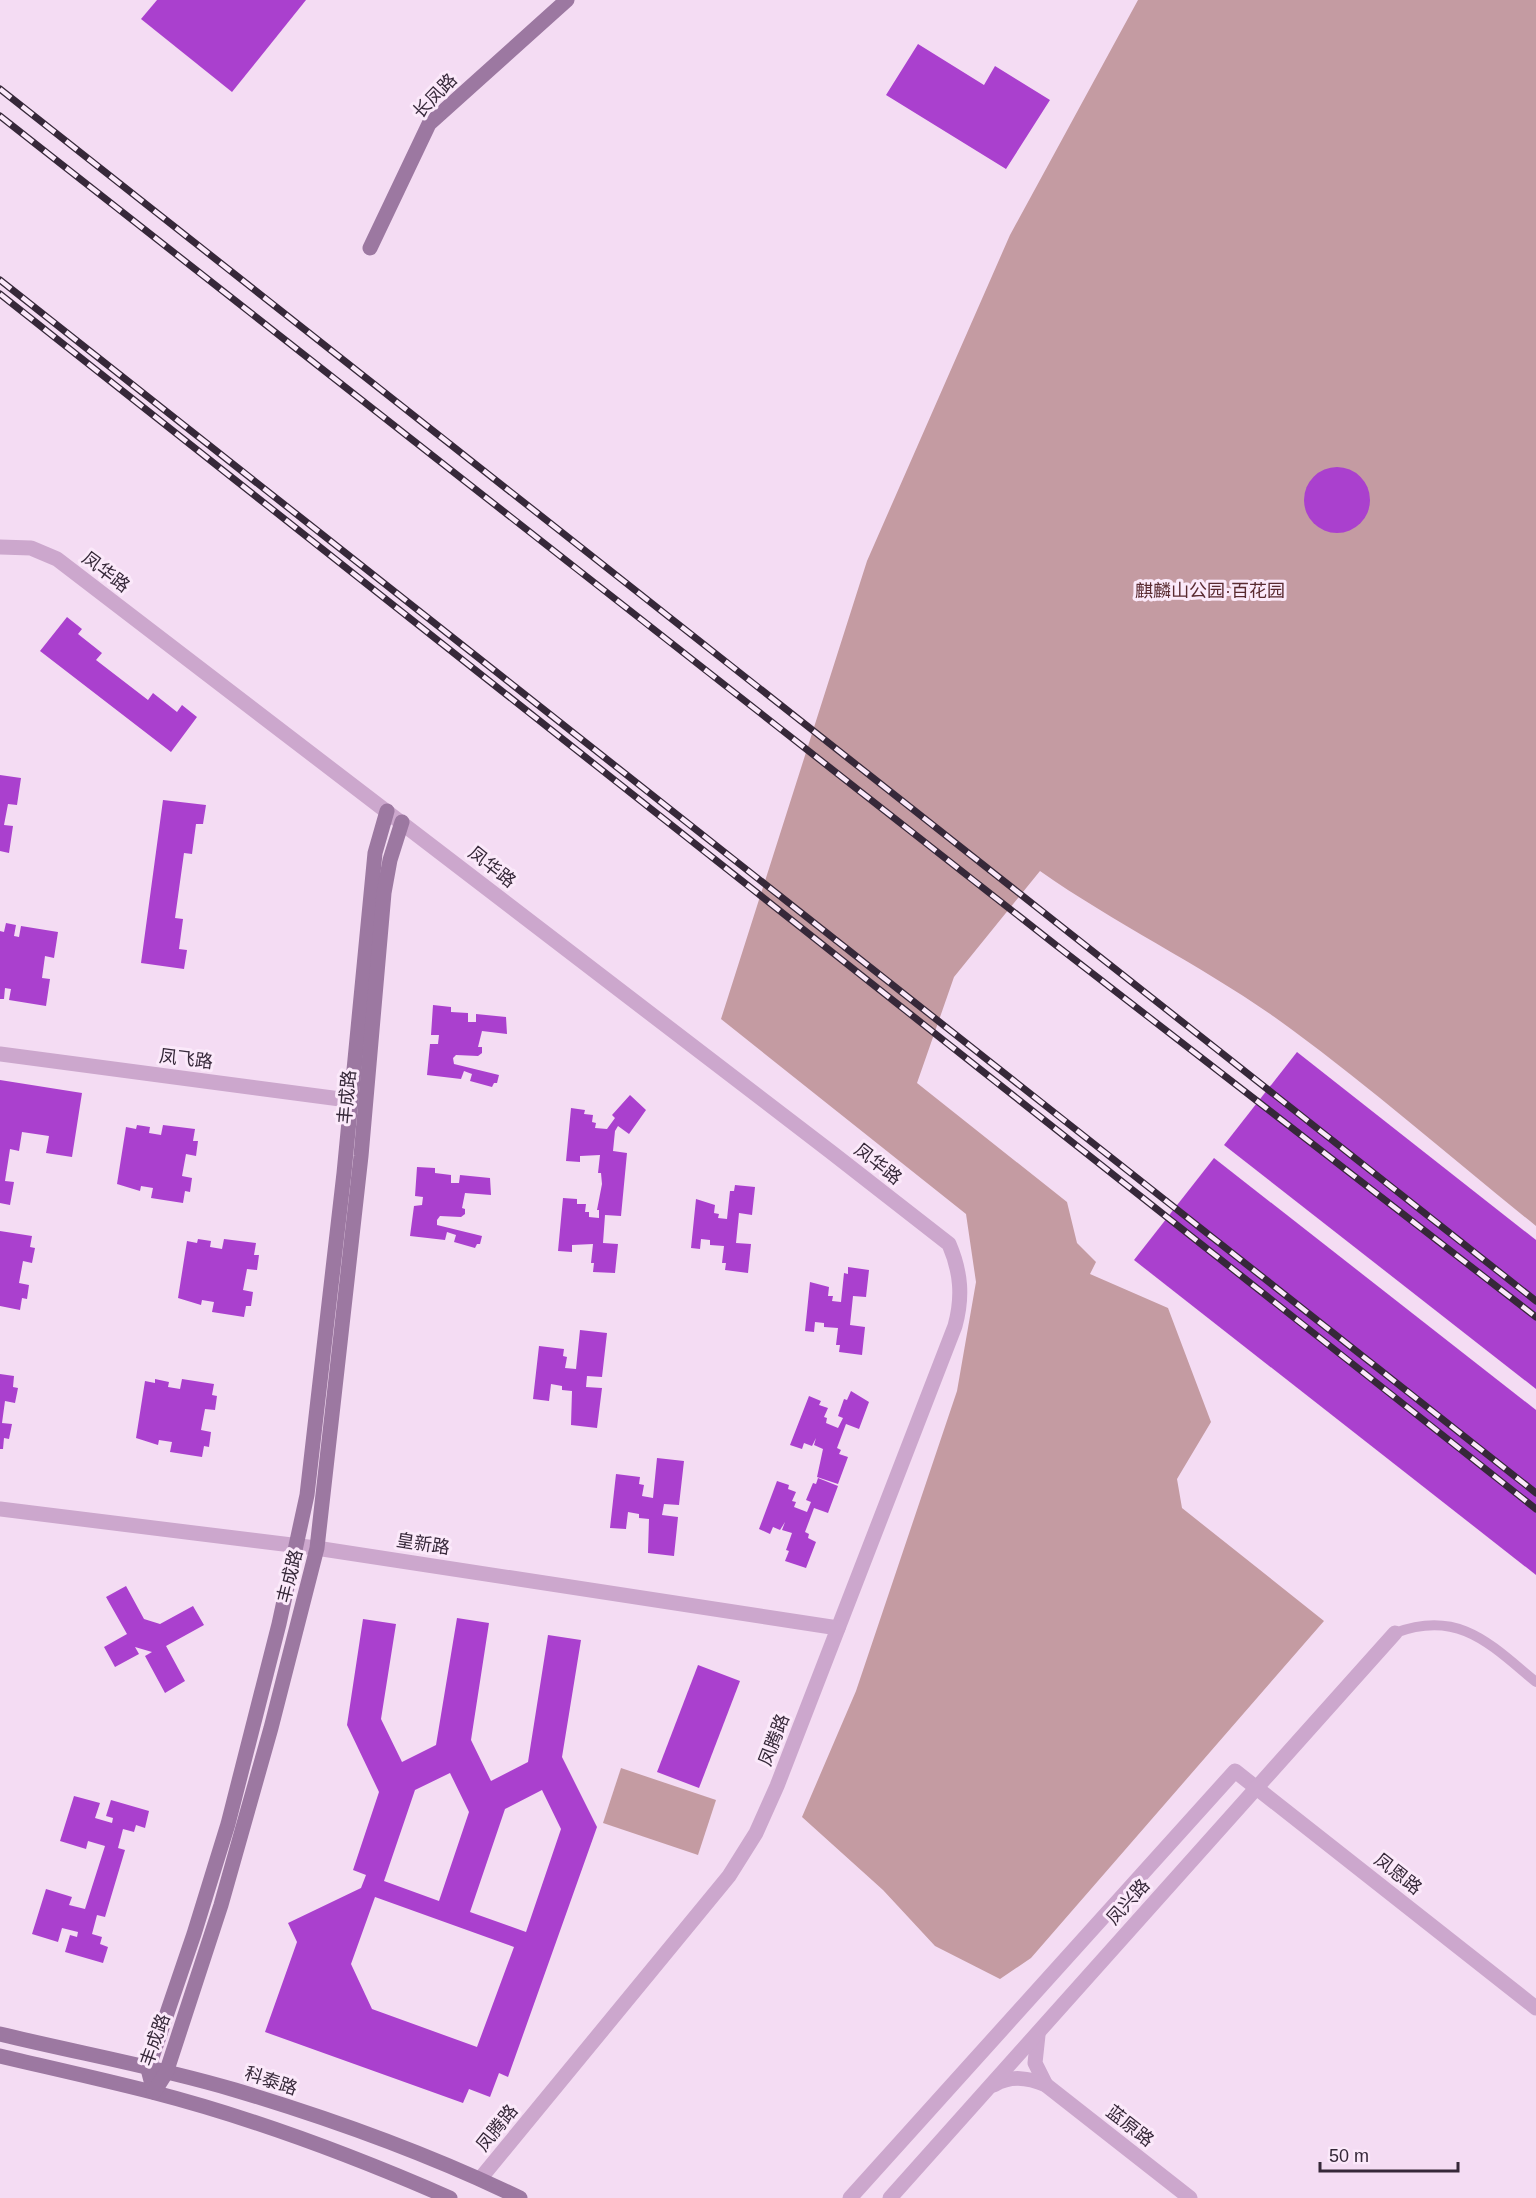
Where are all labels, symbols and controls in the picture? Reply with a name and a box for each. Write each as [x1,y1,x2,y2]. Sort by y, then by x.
street label: 长凤路 [409,70,461,122]
street label: 凤华路 [78,548,134,596]
park label: 麒麟山公园·百花园 [1135,581,1285,601]
street label: 凤华路 [465,842,519,892]
street label: 凤飞路 [158,1046,214,1072]
street label: 丰成路 [335,1069,359,1125]
street label: 凤华路 [851,1139,905,1189]
street label: 皇新路 [395,1530,451,1558]
street label: 丰成路 [274,1547,306,1605]
street label: 凤腾路 [755,1711,793,1769]
street label: 凤恩路 [1371,1849,1425,1899]
street label: 凤兴路 [1103,1875,1153,1929]
street label: 丰成路 [136,2011,174,2069]
street label: 科泰路 [242,2063,300,2099]
street label: 凤腾路 [472,2101,522,2155]
street label: 蓝原路 [1103,2101,1157,2151]
scale bar [1320,2135,1458,2173]
text: 50 m [1329,2146,1369,2166]

